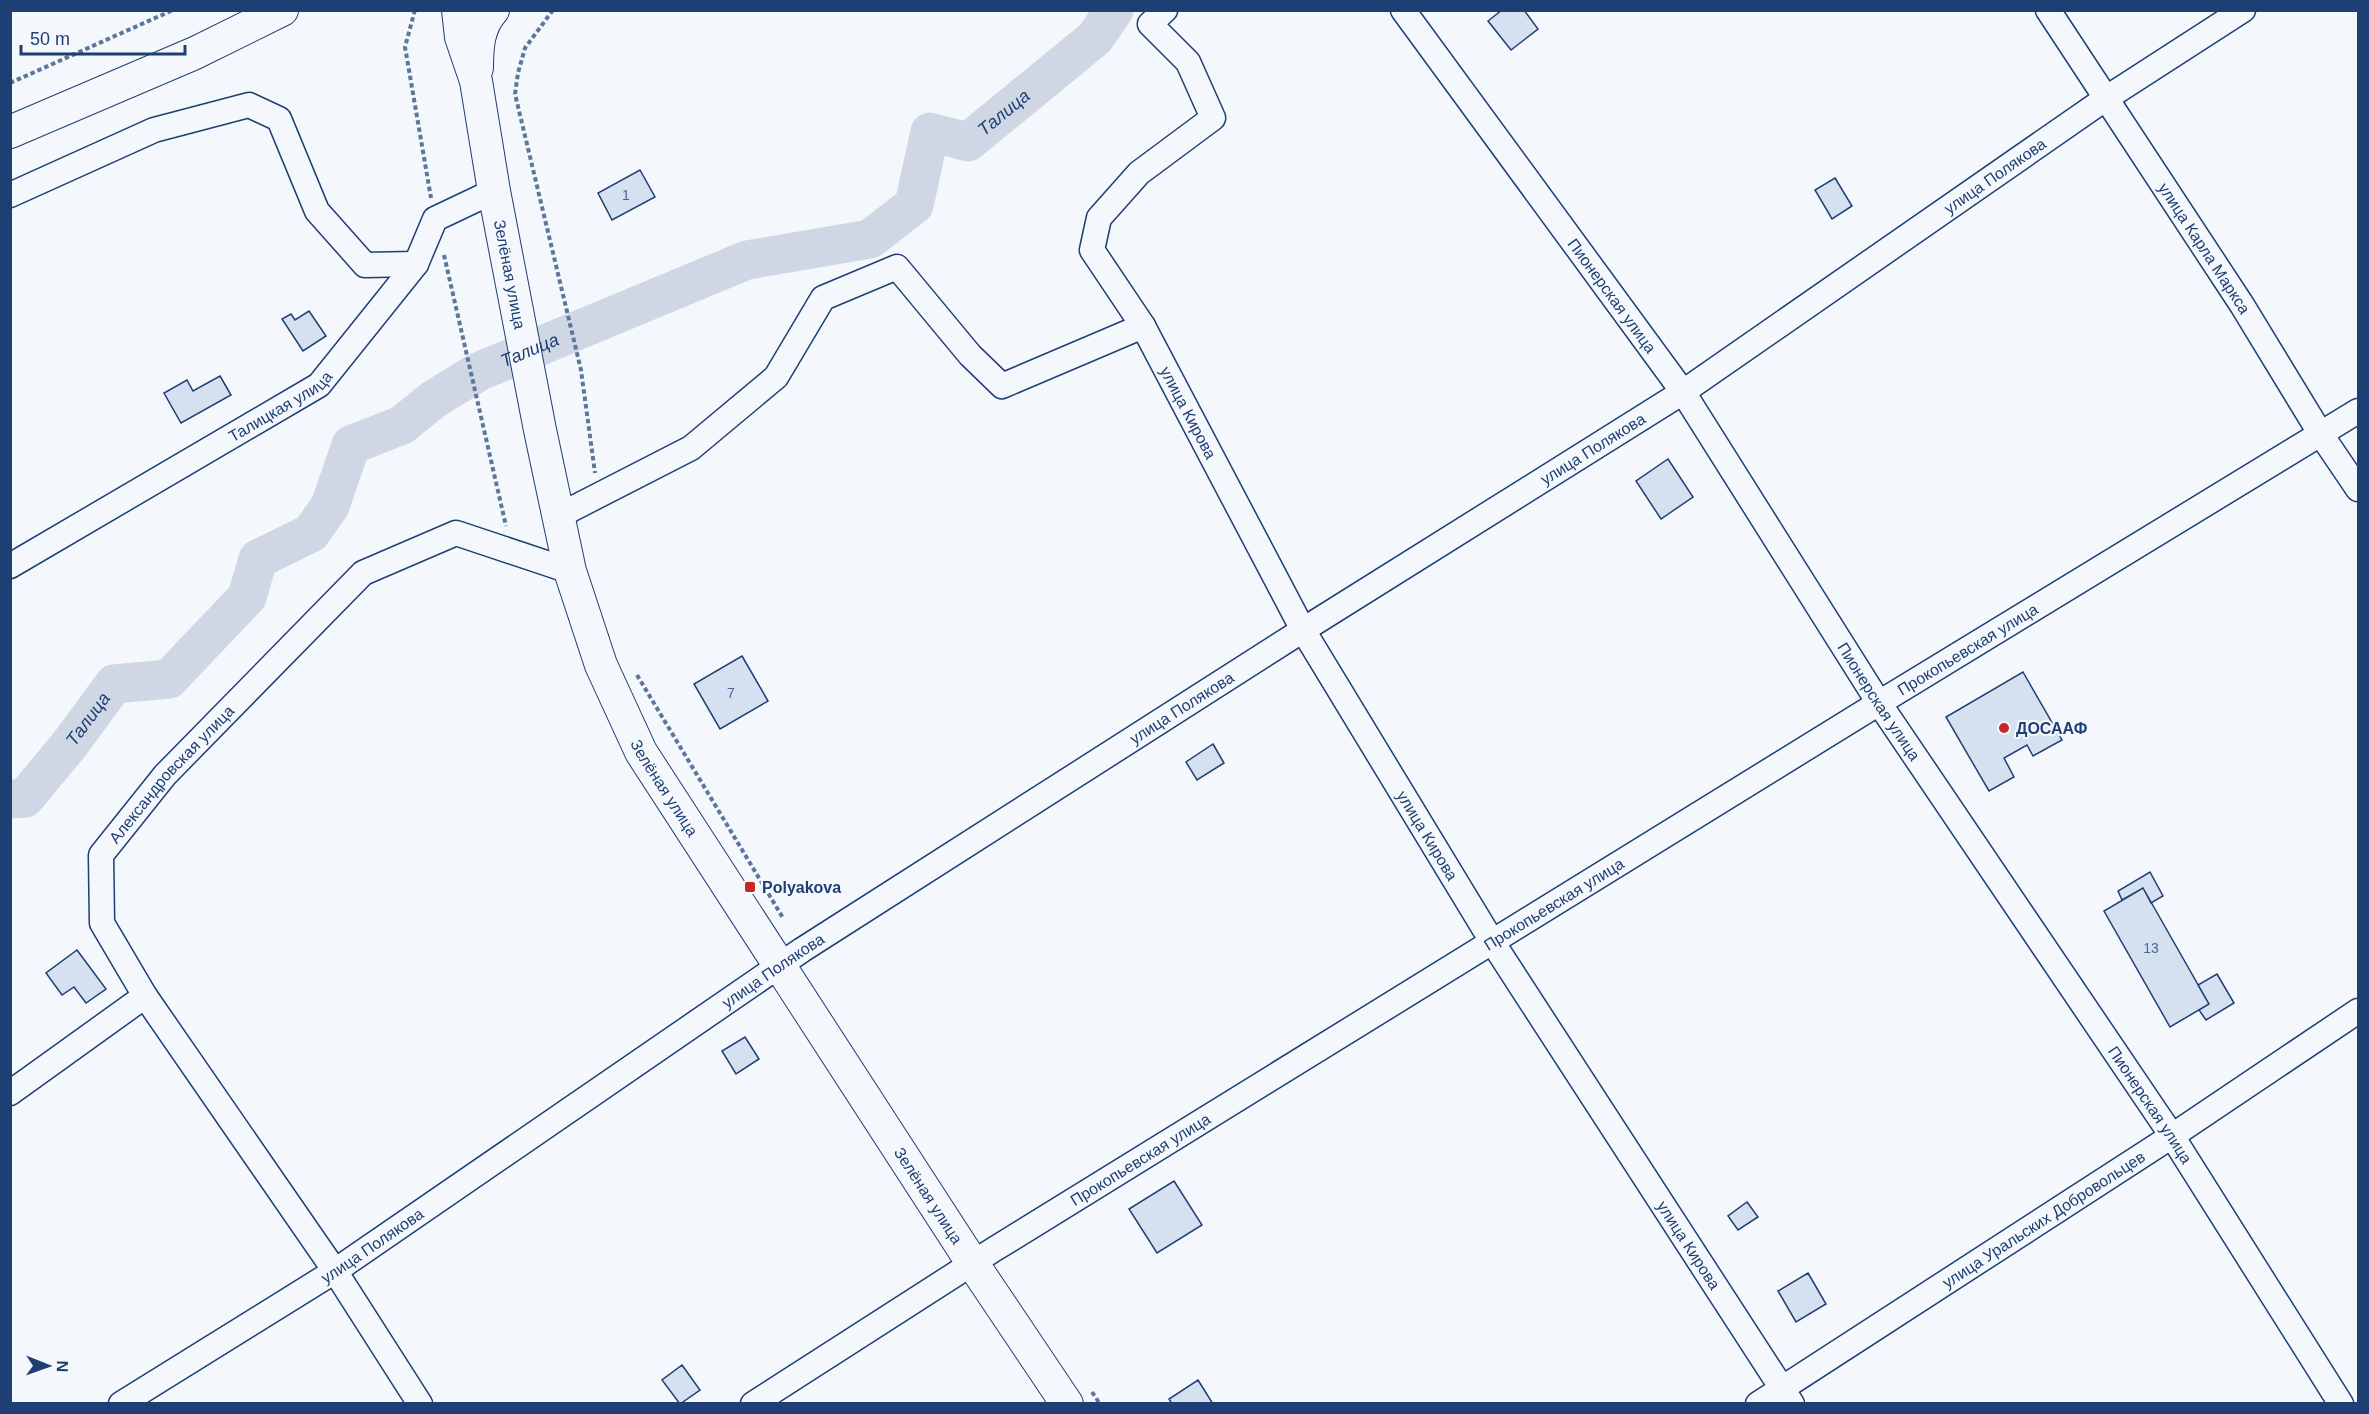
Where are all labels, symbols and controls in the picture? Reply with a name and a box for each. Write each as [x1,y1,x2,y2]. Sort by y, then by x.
scale bar [21,18,184,56]
text: 50 m [30,29,70,49]
water label: Талица [974,86,1034,140]
street label: улица Полякова [1941,134,2049,217]
street label: улица Карла Маркса [2155,179,2254,317]
house number: 1 [622,187,630,203]
street label: Зелёная улица [491,218,529,331]
street label: Пионерская улица [1565,235,1660,356]
water label: Талица [498,329,562,371]
street label: улица Кирова [1157,363,1220,462]
street label: Талицкая улица [225,368,335,445]
street label: улица Полякова [1537,409,1648,488]
street label: Прокопьевская улица [1894,600,2041,698]
street label: Пионерская улица [1835,639,1924,764]
street label: улица Полякова [1126,668,1237,747]
house number: 7 [727,685,735,701]
water label: Талица [62,689,114,750]
street label: Александровская улица [105,702,237,846]
place label: ДОСААФ [2016,720,2088,737]
marker: ДОСААФ [1997,721,2011,735]
street label: Зелёная улица [628,737,702,839]
street label: улица Кирова [1394,787,1461,883]
street label: Прокопьевская улица [1481,854,1627,953]
place label: Polyakova [762,879,841,896]
marker: Polyakova [743,880,757,894]
street label: улица Полякова [718,930,827,1011]
house number: 13 [2143,940,2159,956]
street label: Пионерская улица [2105,1043,2196,1167]
street label: Прокопьевская улица [1067,1110,1213,1209]
street label: Зелёная улица [891,1144,966,1247]
street label: улица Уральских Добровольцев [1939,1148,2148,1291]
street label: улица Кирова [1654,1198,1724,1292]
street label: улица Полякова [318,1204,426,1286]
north arrow [18,1336,78,1396]
text: N [54,1360,71,1372]

